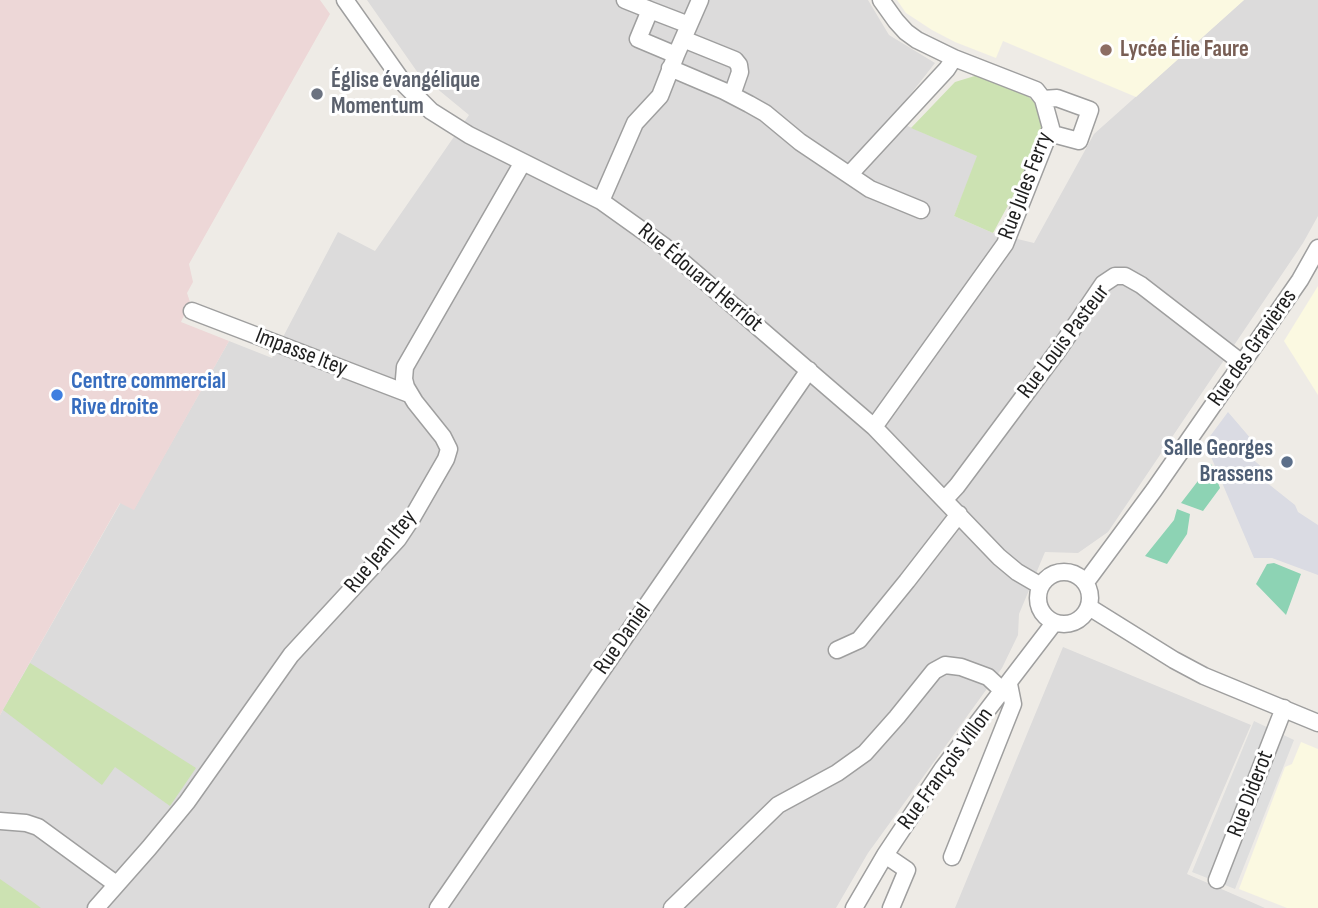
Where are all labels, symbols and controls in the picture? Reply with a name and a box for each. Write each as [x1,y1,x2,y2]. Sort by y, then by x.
place label: Lycée Élie Faure [1120,36,1249,64]
marker: Lycée Élie Faure [1098,42,1114,58]
place label: Église évangélique Momentum [331,67,480,121]
marker: Église évangélique Momentum [309,86,325,102]
street label: Rue Jules Ferry [993,128,1059,244]
street label: Rue Édouard Herriot [632,218,768,338]
street label: Rue Louis Pasteur [1012,280,1116,404]
street label: Rue des Gravières [1203,284,1303,412]
street label: Impasse Itey [251,323,351,383]
place label: Centre commercial Rive droite [71,368,226,422]
marker: Centre commercial Rive droite [49,387,65,403]
place label: Salle Georges Brassens [1164,435,1273,489]
marker: Salle Georges Brassens [1279,454,1295,470]
street label: Rue Jean Itey [339,505,423,599]
street label: Rue Daniel [589,598,657,680]
street label: Rue François Villon [892,703,1000,835]
street label: Rue Diderot [1222,747,1280,841]

